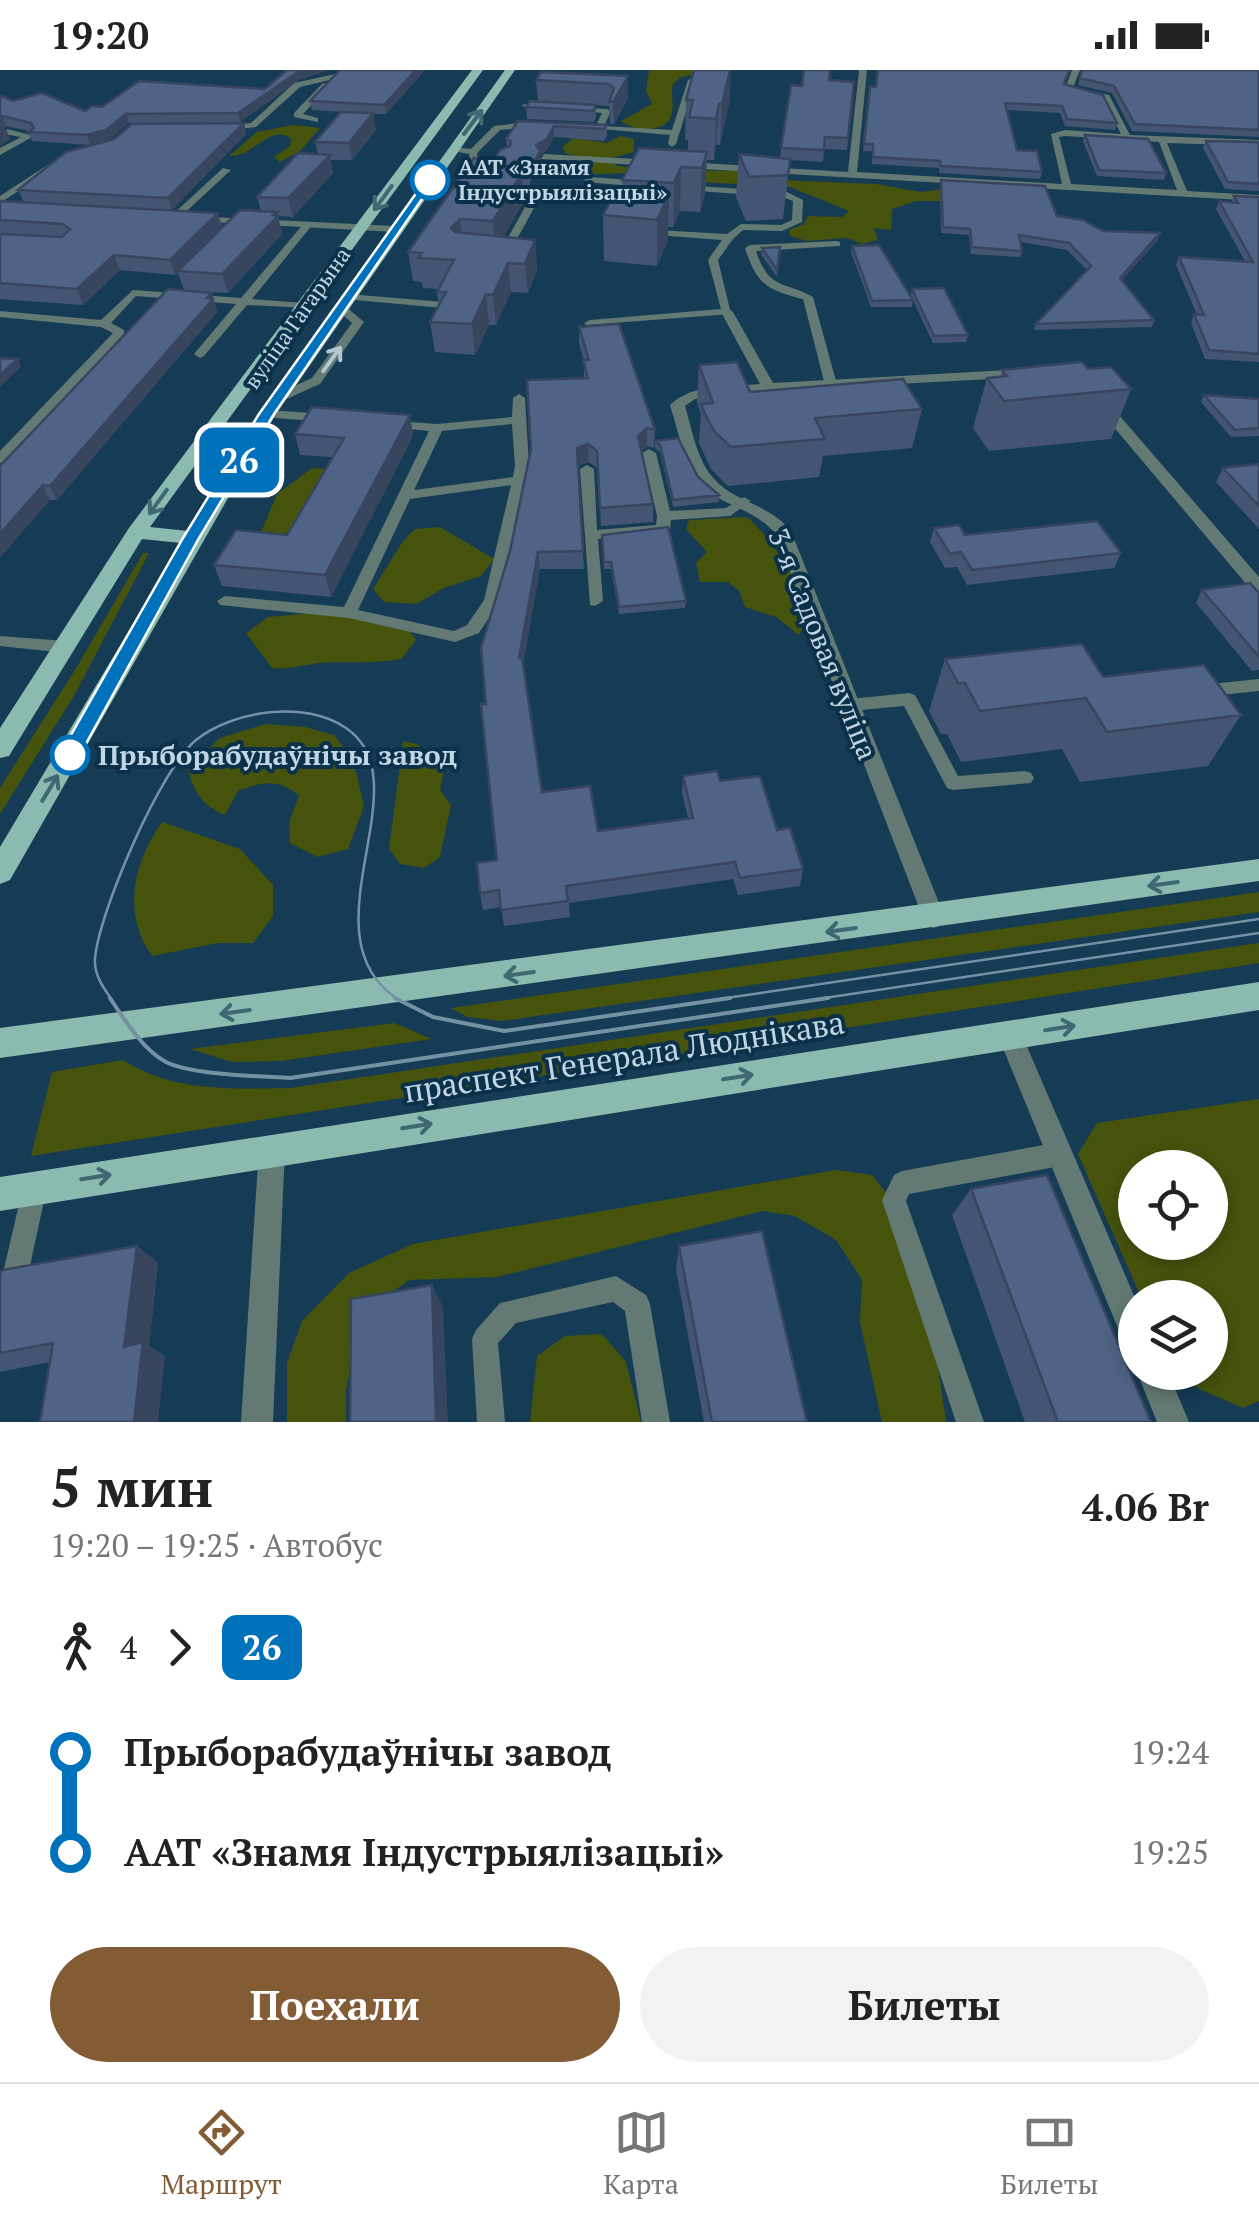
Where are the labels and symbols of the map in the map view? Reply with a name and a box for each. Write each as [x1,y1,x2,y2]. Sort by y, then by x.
one-way arrow [462,109,483,136]
place label: ААТ «Знамя Індустрыялізацыі» [458,152,667,206]
marker: ААТ «Знамя Індустрыялізацыі» [411,161,449,199]
one-way arrow [373,184,394,211]
street label: вуліца Гагарына [237,241,356,394]
one-way arrow [321,346,342,373]
line badge: 26 [194,428,284,492]
one-way arrow [148,488,169,515]
street label: 3-я Садовая вуліца [760,523,887,765]
marker: Прыборабудаўнічы завод [51,736,89,774]
place label: Прыборабудаўнічы завод [98,736,457,773]
one-way arrow [40,774,60,803]
one-way arrow [1147,875,1179,893]
one-way arrow [825,922,857,940]
one-way arrow [503,965,535,983]
street label: праспект Генерала Люднікава [400,1000,847,1112]
one-way arrow [220,1004,252,1022]
one-way arrow [1043,1018,1075,1037]
one-way arrow [722,1068,754,1086]
one-way arrow [400,1117,433,1135]
one-way arrow [79,1167,112,1185]

